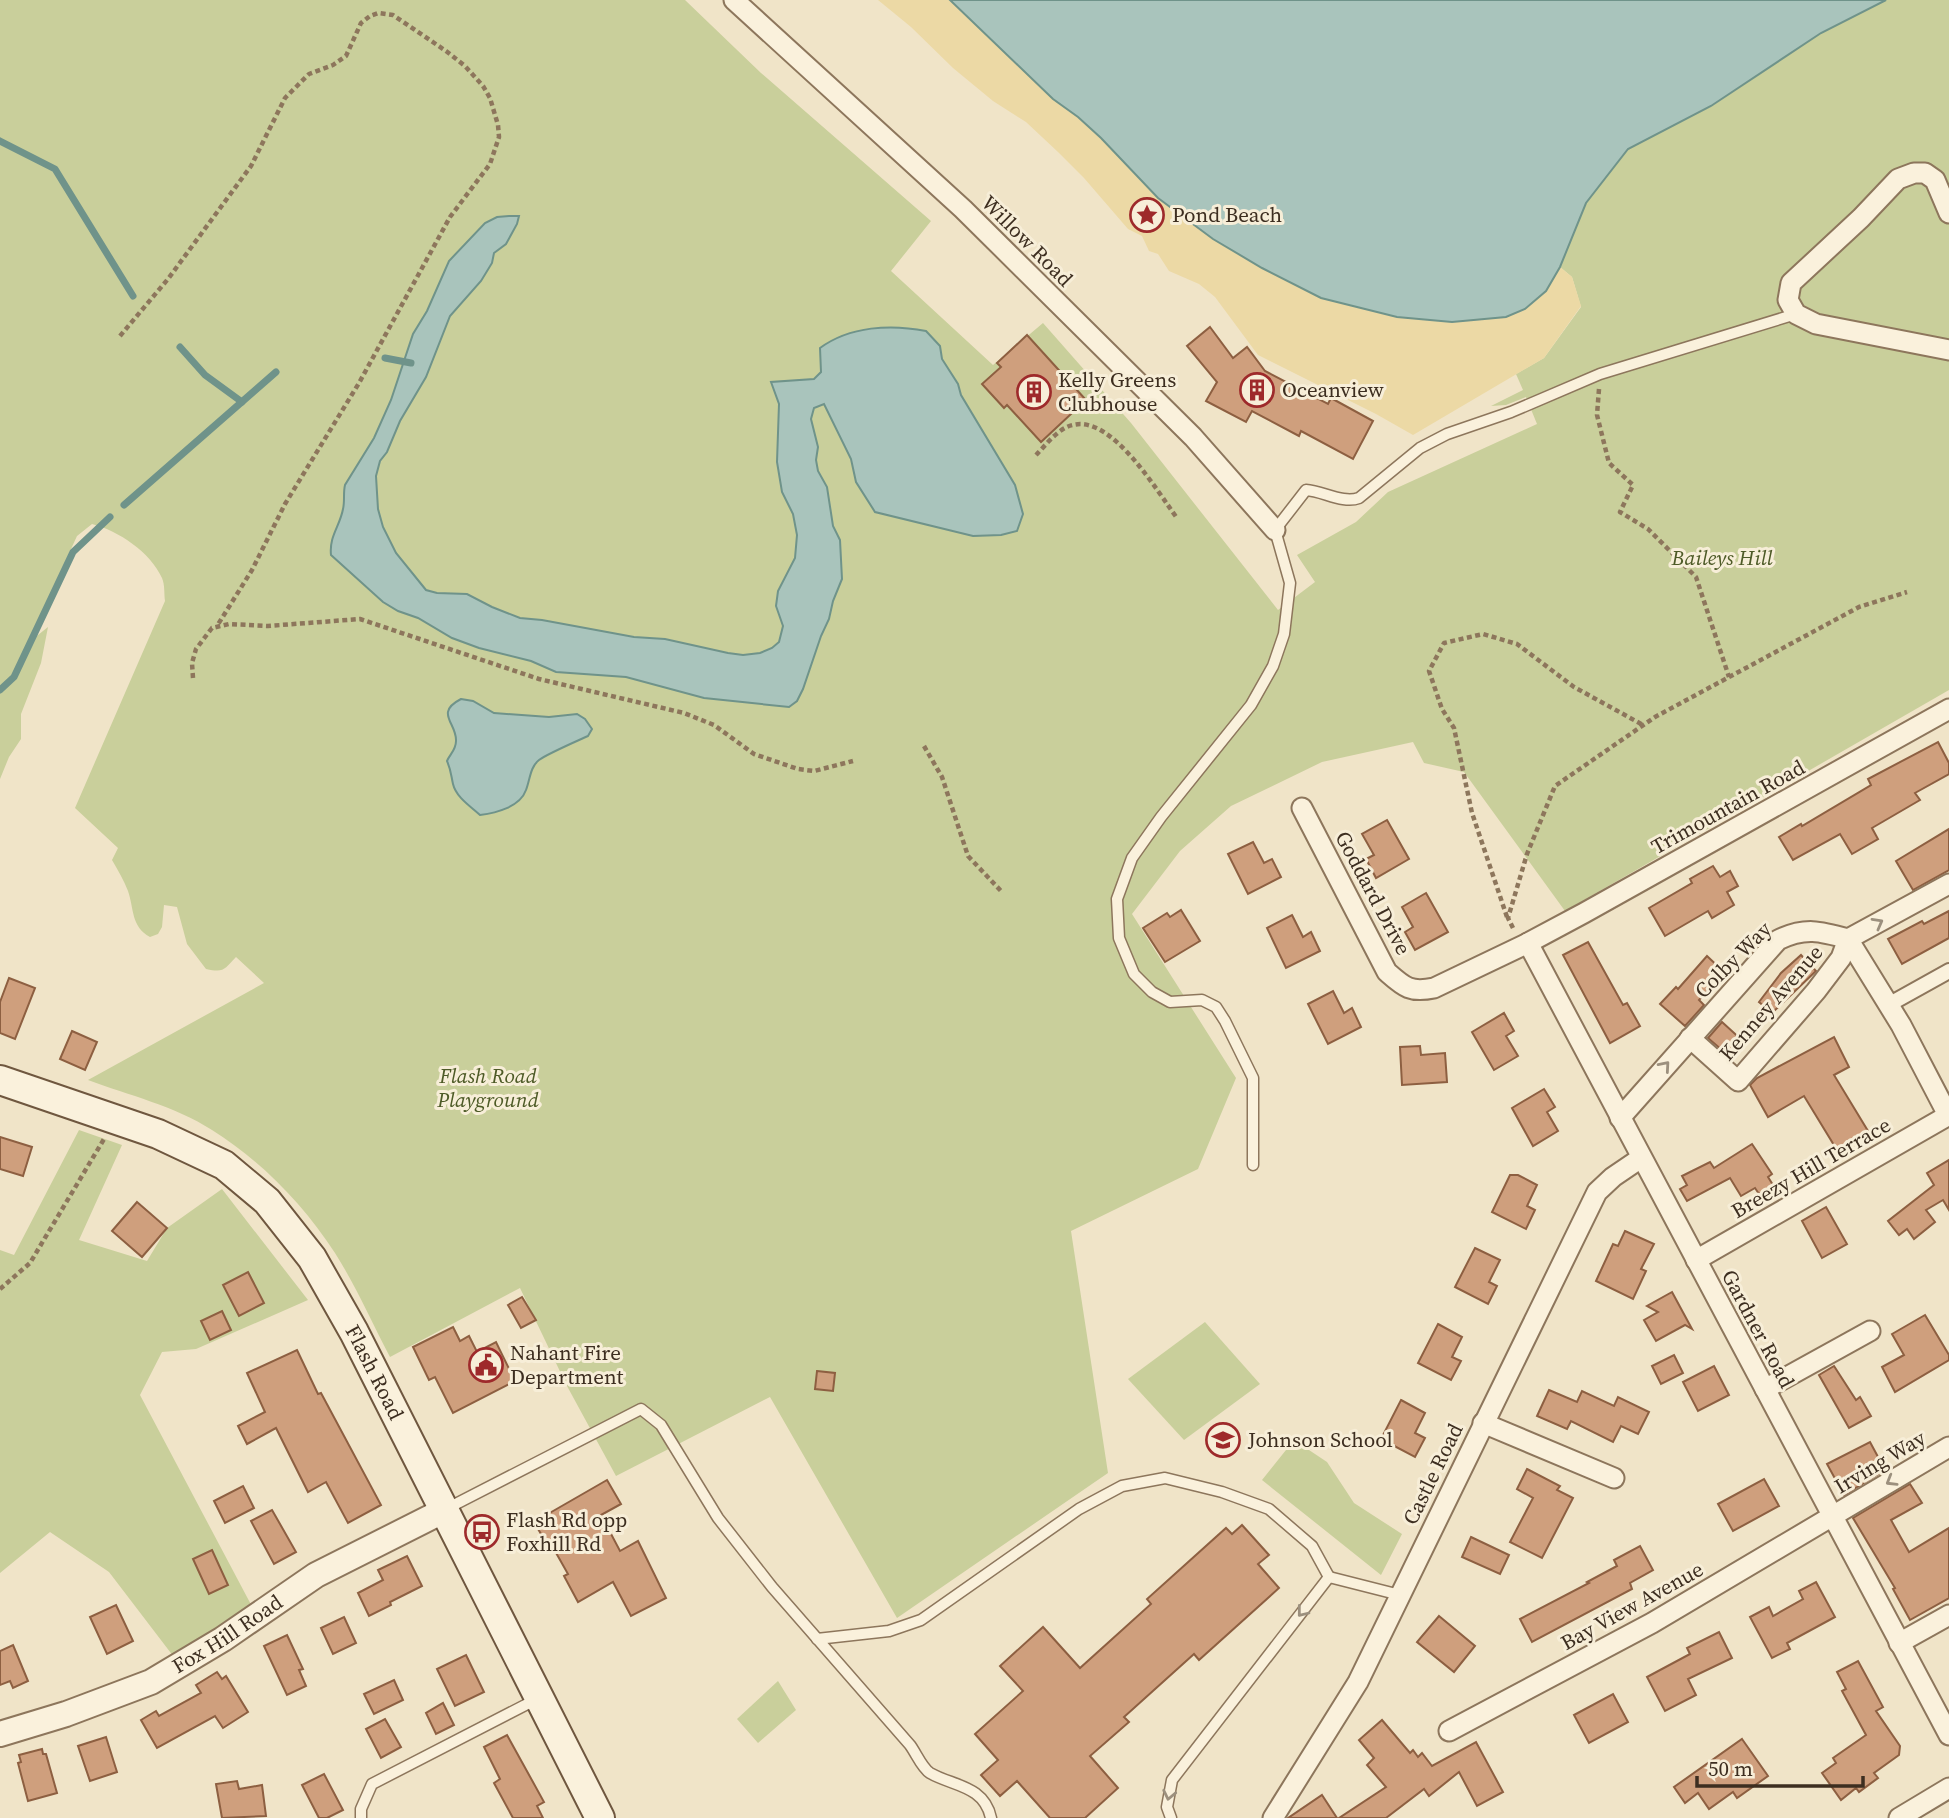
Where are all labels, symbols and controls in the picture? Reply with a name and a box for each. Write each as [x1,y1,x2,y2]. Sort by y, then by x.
street label: Willow Road [975,188,1080,293]
place icon: Pond Beach [1128,196,1166,234]
place label: Pond Beach [1172,200,1282,229]
place label: Kelly Greens Clubhouse [1058,365,1176,418]
building icon: Oceanview [1238,371,1276,409]
building icon: Kelly Greens Clubhouse [1015,373,1053,411]
place label: Oceanview [1282,375,1384,404]
park label: Baileys Hill [1670,543,1773,572]
street label: Trimountain Road [1646,752,1810,861]
street label: Goddard Drive [1329,826,1418,960]
street label: Colby Way [1688,915,1778,1004]
one-way arrow [1870,918,1883,931]
street label: Kenney Avenue [1712,939,1829,1067]
park label: Flash Road Playground [436,1061,539,1114]
one-way arrow [1657,1062,1669,1075]
street label: Breezy Hill Terrace [1726,1110,1896,1225]
street label: Gardner Road [1715,1264,1802,1393]
street label: Flash Road [339,1319,411,1425]
place label: Nahant Fire Department [510,1338,624,1391]
public building icon: Nahant Fire Department [467,1346,505,1384]
street label: Castle Road [1396,1418,1470,1529]
school or university icon: Johnson School [1204,1421,1242,1459]
street label: Irving Way [1829,1423,1931,1500]
place label: Johnson School [1247,1425,1393,1454]
one-way arrow [1886,1473,1899,1486]
place label: Flash Rd opp Foxhill Rd [506,1505,627,1558]
bus stop icon: Flash Rd opp Foxhill Rd [463,1513,501,1551]
street label: Bay View Avenue [1555,1554,1708,1657]
street label: Fox Hill Road [167,1587,288,1680]
one-way arrow [1298,1604,1311,1617]
scale bar [1697,1744,1863,1788]
text: 50 m [1708,1754,1753,1783]
one-way arrow [1163,1789,1178,1801]

